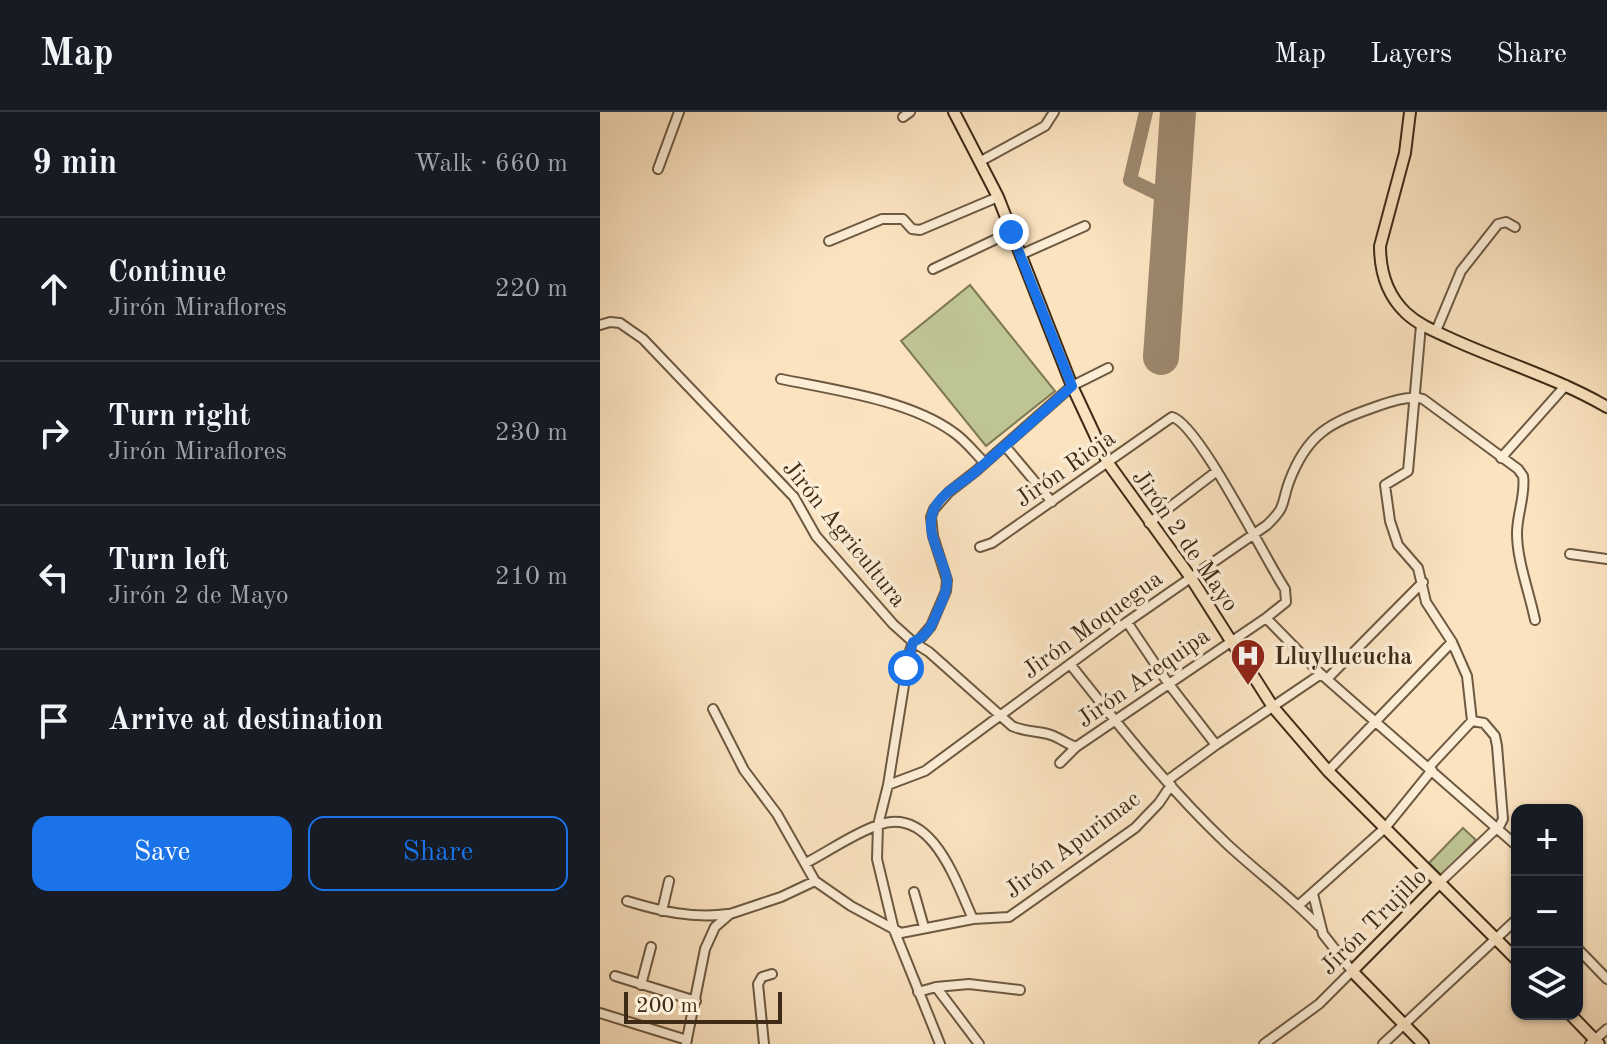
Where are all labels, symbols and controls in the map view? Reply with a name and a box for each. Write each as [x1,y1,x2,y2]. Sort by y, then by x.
text: Map [40,36,114,74]
text: Map [1274,41,1326,69]
text: Layers [1370,41,1452,69]
text: Share [1496,41,1567,69]
text: 9 min [32,147,117,181]
text: Walk · 660 m [414,151,568,177]
route end [993,214,1029,250]
text: Continue [108,258,227,288]
icon: ahead [32,267,76,311]
text: 220 m [495,276,568,302]
text: Jirón Miraflores [108,295,287,321]
text: Turn right [108,402,250,432]
icon: right [32,411,76,455]
text: 230 m [495,420,568,446]
street label: Jirón Rioja [1012,426,1121,513]
text: Jirón Miraflores [108,439,287,465]
street label: Jirón Agricultura [777,456,910,612]
street label: Jirón 2 de Mayo [1127,466,1242,616]
text: Turn left [108,546,229,576]
icon: left [32,555,76,599]
text: 210 m [495,564,568,590]
street label: Jirón Moquegua [1019,567,1168,684]
text: Jirón 2 de Mayo [108,583,289,609]
street label: Jirón Arequipa [1073,624,1215,733]
hospital icon: Lluyllucucha [1229,637,1267,687]
place label: Lluyllucucha [1274,646,1413,670]
route start [888,650,924,686]
icon: arrive [32,699,76,743]
text: Arrive at destination [108,706,383,736]
street label: Jirón Apurimac [1001,787,1145,904]
map controls [1511,804,1583,1020]
button: + [1511,804,1583,876]
button: Save [32,816,292,891]
button: Share [308,816,568,891]
street label: Jirón Trujillo [1317,865,1432,980]
button: − [1511,876,1583,948]
button: layers [1511,948,1583,1020]
scale bar [624,988,782,1024]
text: 200 m [636,995,698,1017]

